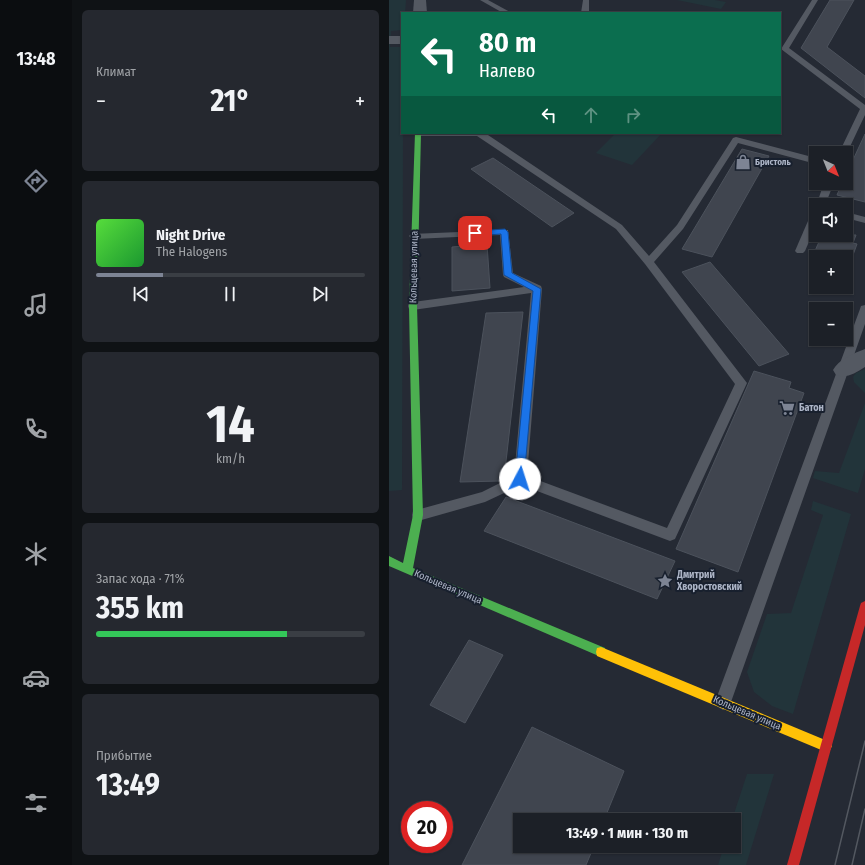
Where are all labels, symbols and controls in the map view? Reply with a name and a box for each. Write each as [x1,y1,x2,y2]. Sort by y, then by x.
text: 80 m [479,26,536,59]
icon: left [413,28,465,80]
text: 13:48 [17,48,55,70]
text: Налево [479,60,535,82]
text: Климат [96,64,136,79]
text: 21° [210,83,251,119]
text: − [96,88,106,115]
text: + [355,88,365,115]
icon: left [538,104,560,126]
icon: ahead [580,104,602,126]
icon: right [622,104,644,126]
north arrow [809,146,853,190]
map controls [809,146,853,346]
shop icon: Бристоль [734,153,752,171]
place label: Бристоль [755,157,792,167]
icon: directions [22,167,50,195]
button: sound [809,198,853,242]
pin [458,216,492,250]
icon: arrive [464,222,486,244]
text: Night Drive [156,226,225,244]
street label: Кольцевая улица [407,231,421,303]
text: The Halogens [156,244,227,259]
button: + [809,250,853,294]
icon: previous [130,283,152,305]
icon: pause [219,283,241,305]
icon: next [309,283,331,305]
icon: music [22,291,50,319]
button: − [809,302,853,346]
text: 14 [206,393,255,456]
supermarket icon: Батон [778,399,796,417]
place label: Батон [799,402,824,414]
icon: phone [22,415,50,443]
text: km/h [216,451,245,466]
position arrow [499,458,541,500]
icon: climate [22,540,50,568]
street label: Кольцевая улица [412,567,484,607]
place label: Дмитрий Хворостовский [676,569,742,593]
text: Запас хода · 71% [96,571,184,586]
place icon: Дмитрий Хворостовский [656,572,674,590]
text: 355 km [96,590,184,626]
icon: car [22,664,50,692]
street label: Кольцевая улица [711,693,783,733]
text: Прибытие [96,748,152,763]
text: 13:49 [96,767,160,803]
icon: filters [22,789,50,817]
speed limit sign: 20 [401,801,453,853]
text: 13:49 · 1 мин · 130 m [566,824,688,842]

